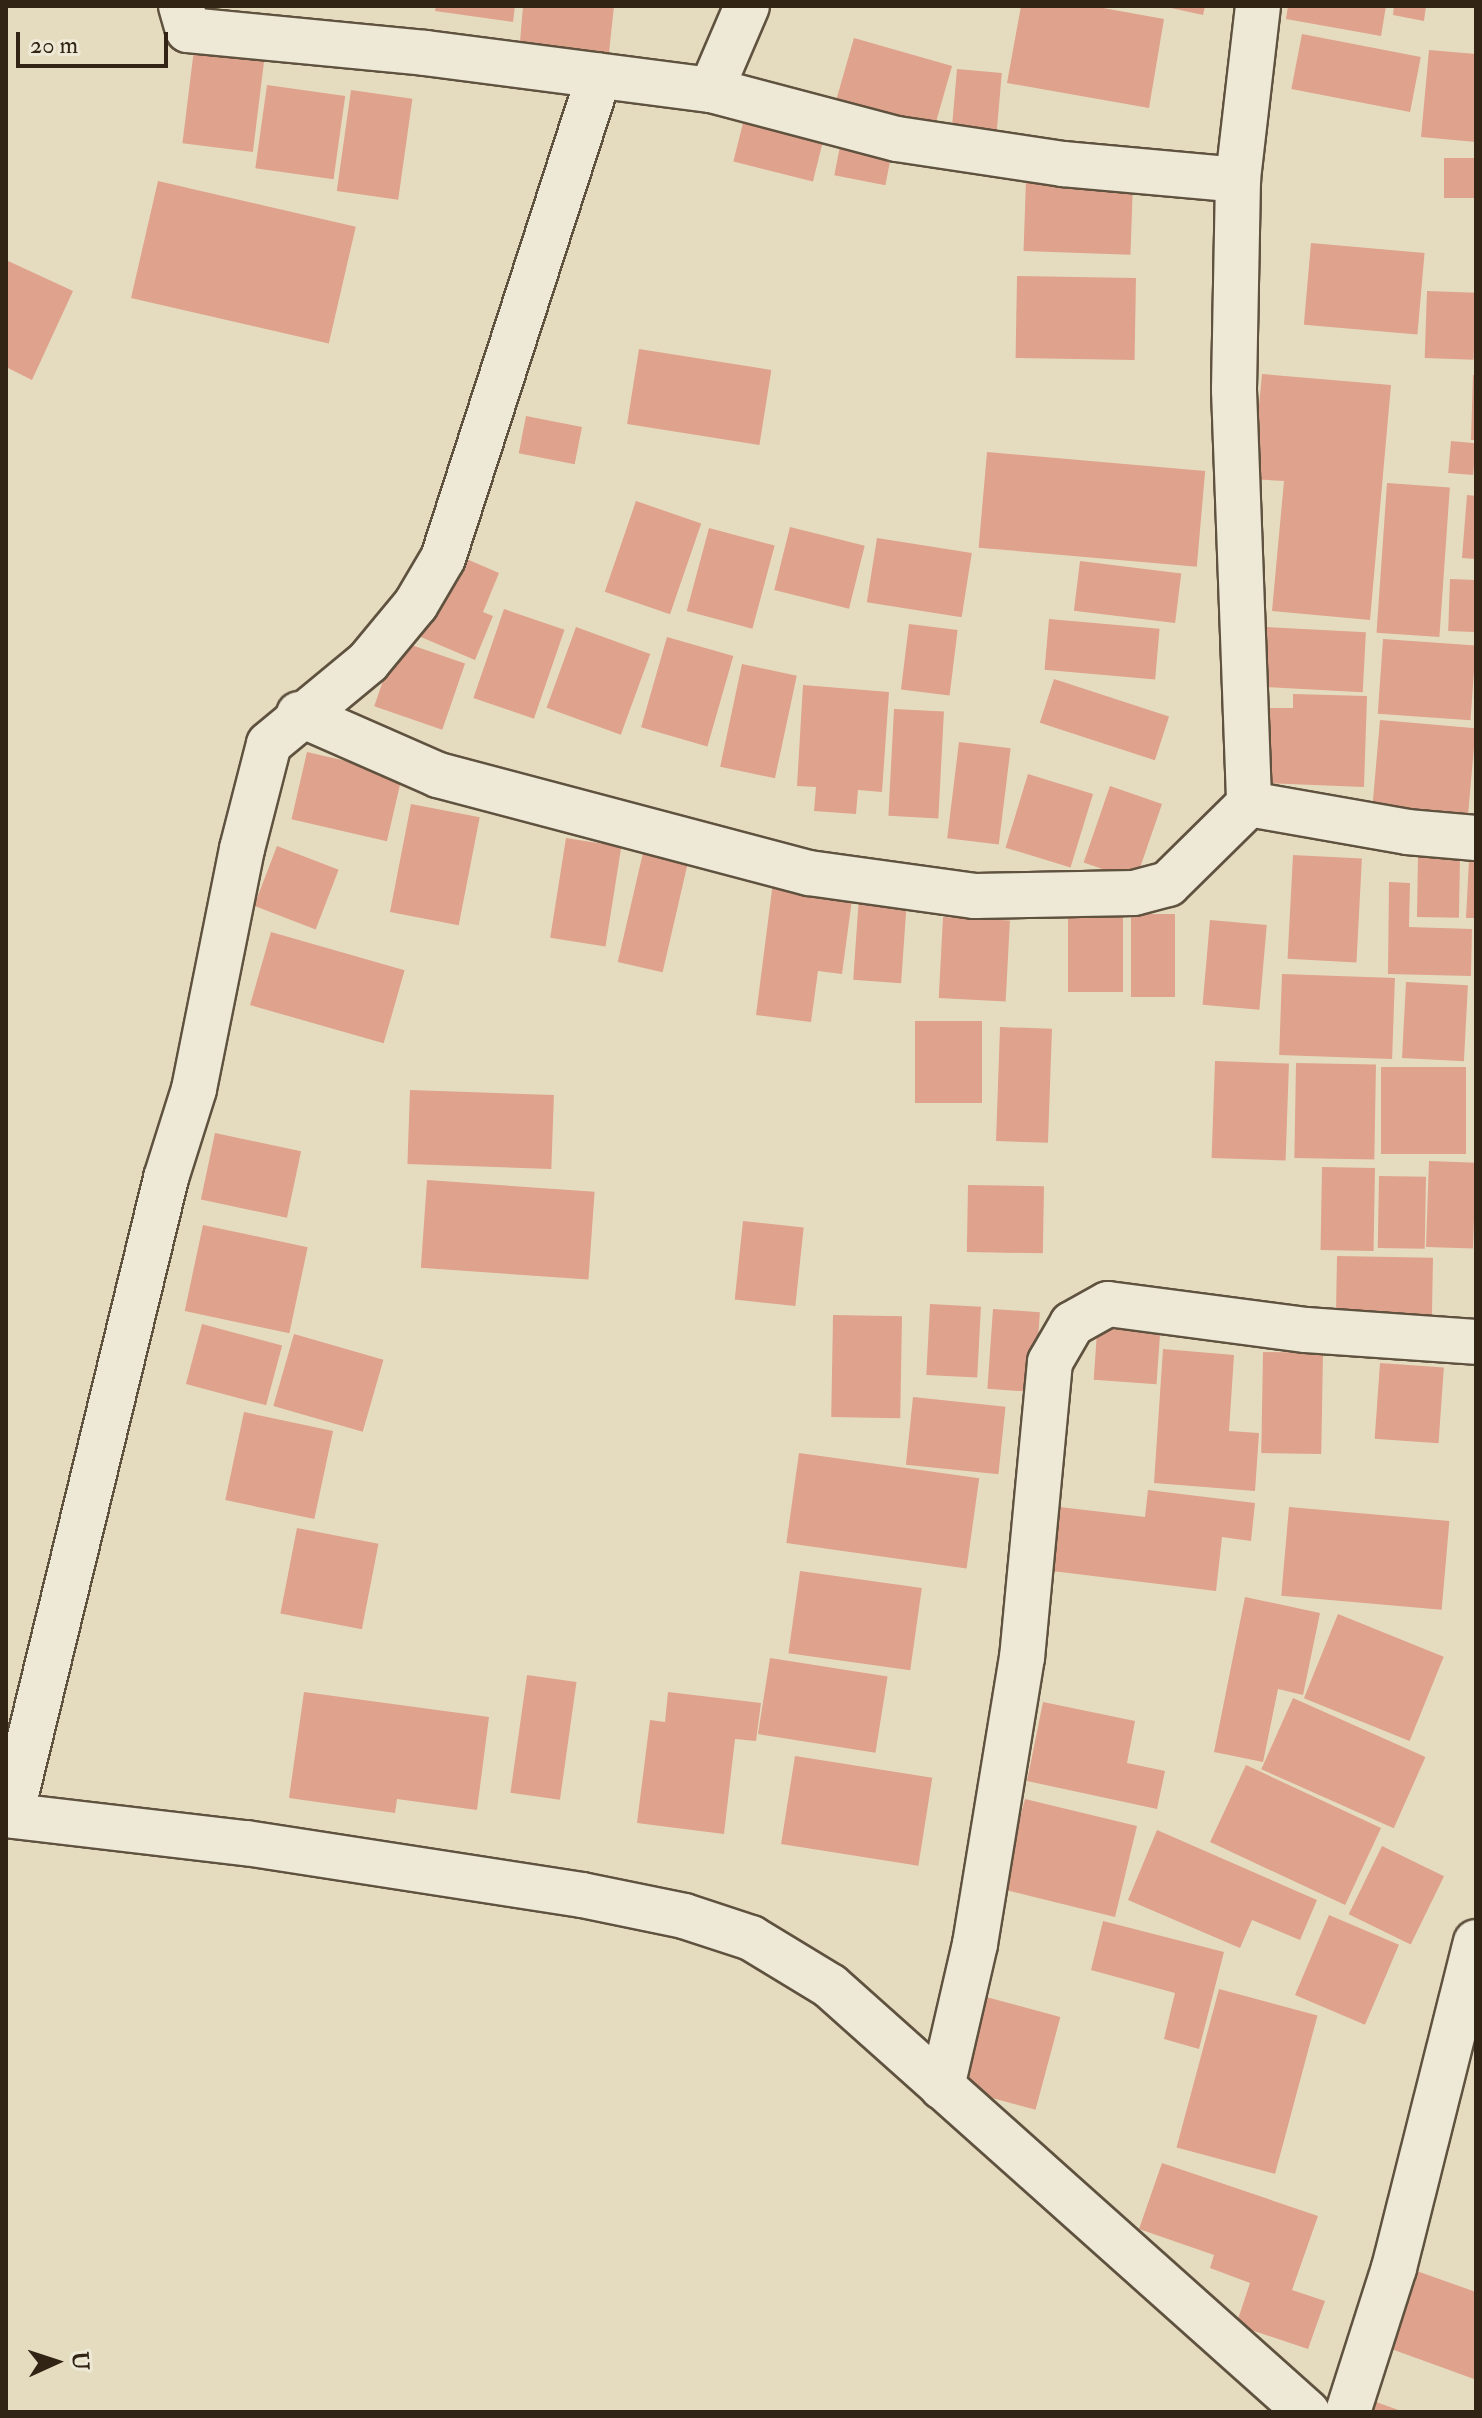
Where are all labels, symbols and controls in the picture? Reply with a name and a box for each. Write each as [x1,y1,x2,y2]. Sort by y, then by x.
scale bar [20,16,172,66]
text: 20 m [30,30,78,61]
north arrow [16,2322,96,2402]
text: U [66,2351,94,2371]

